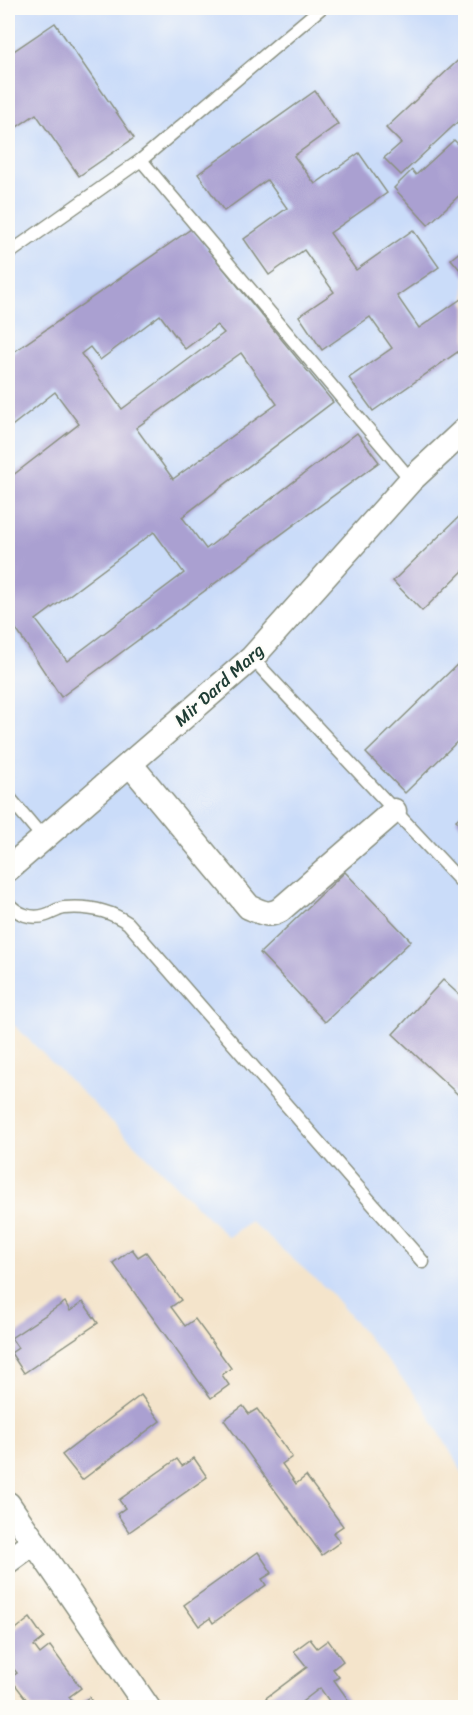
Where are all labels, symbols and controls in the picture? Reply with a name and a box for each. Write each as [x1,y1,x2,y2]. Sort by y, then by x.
street label: Mir Dard Marg [166,635,272,735]

